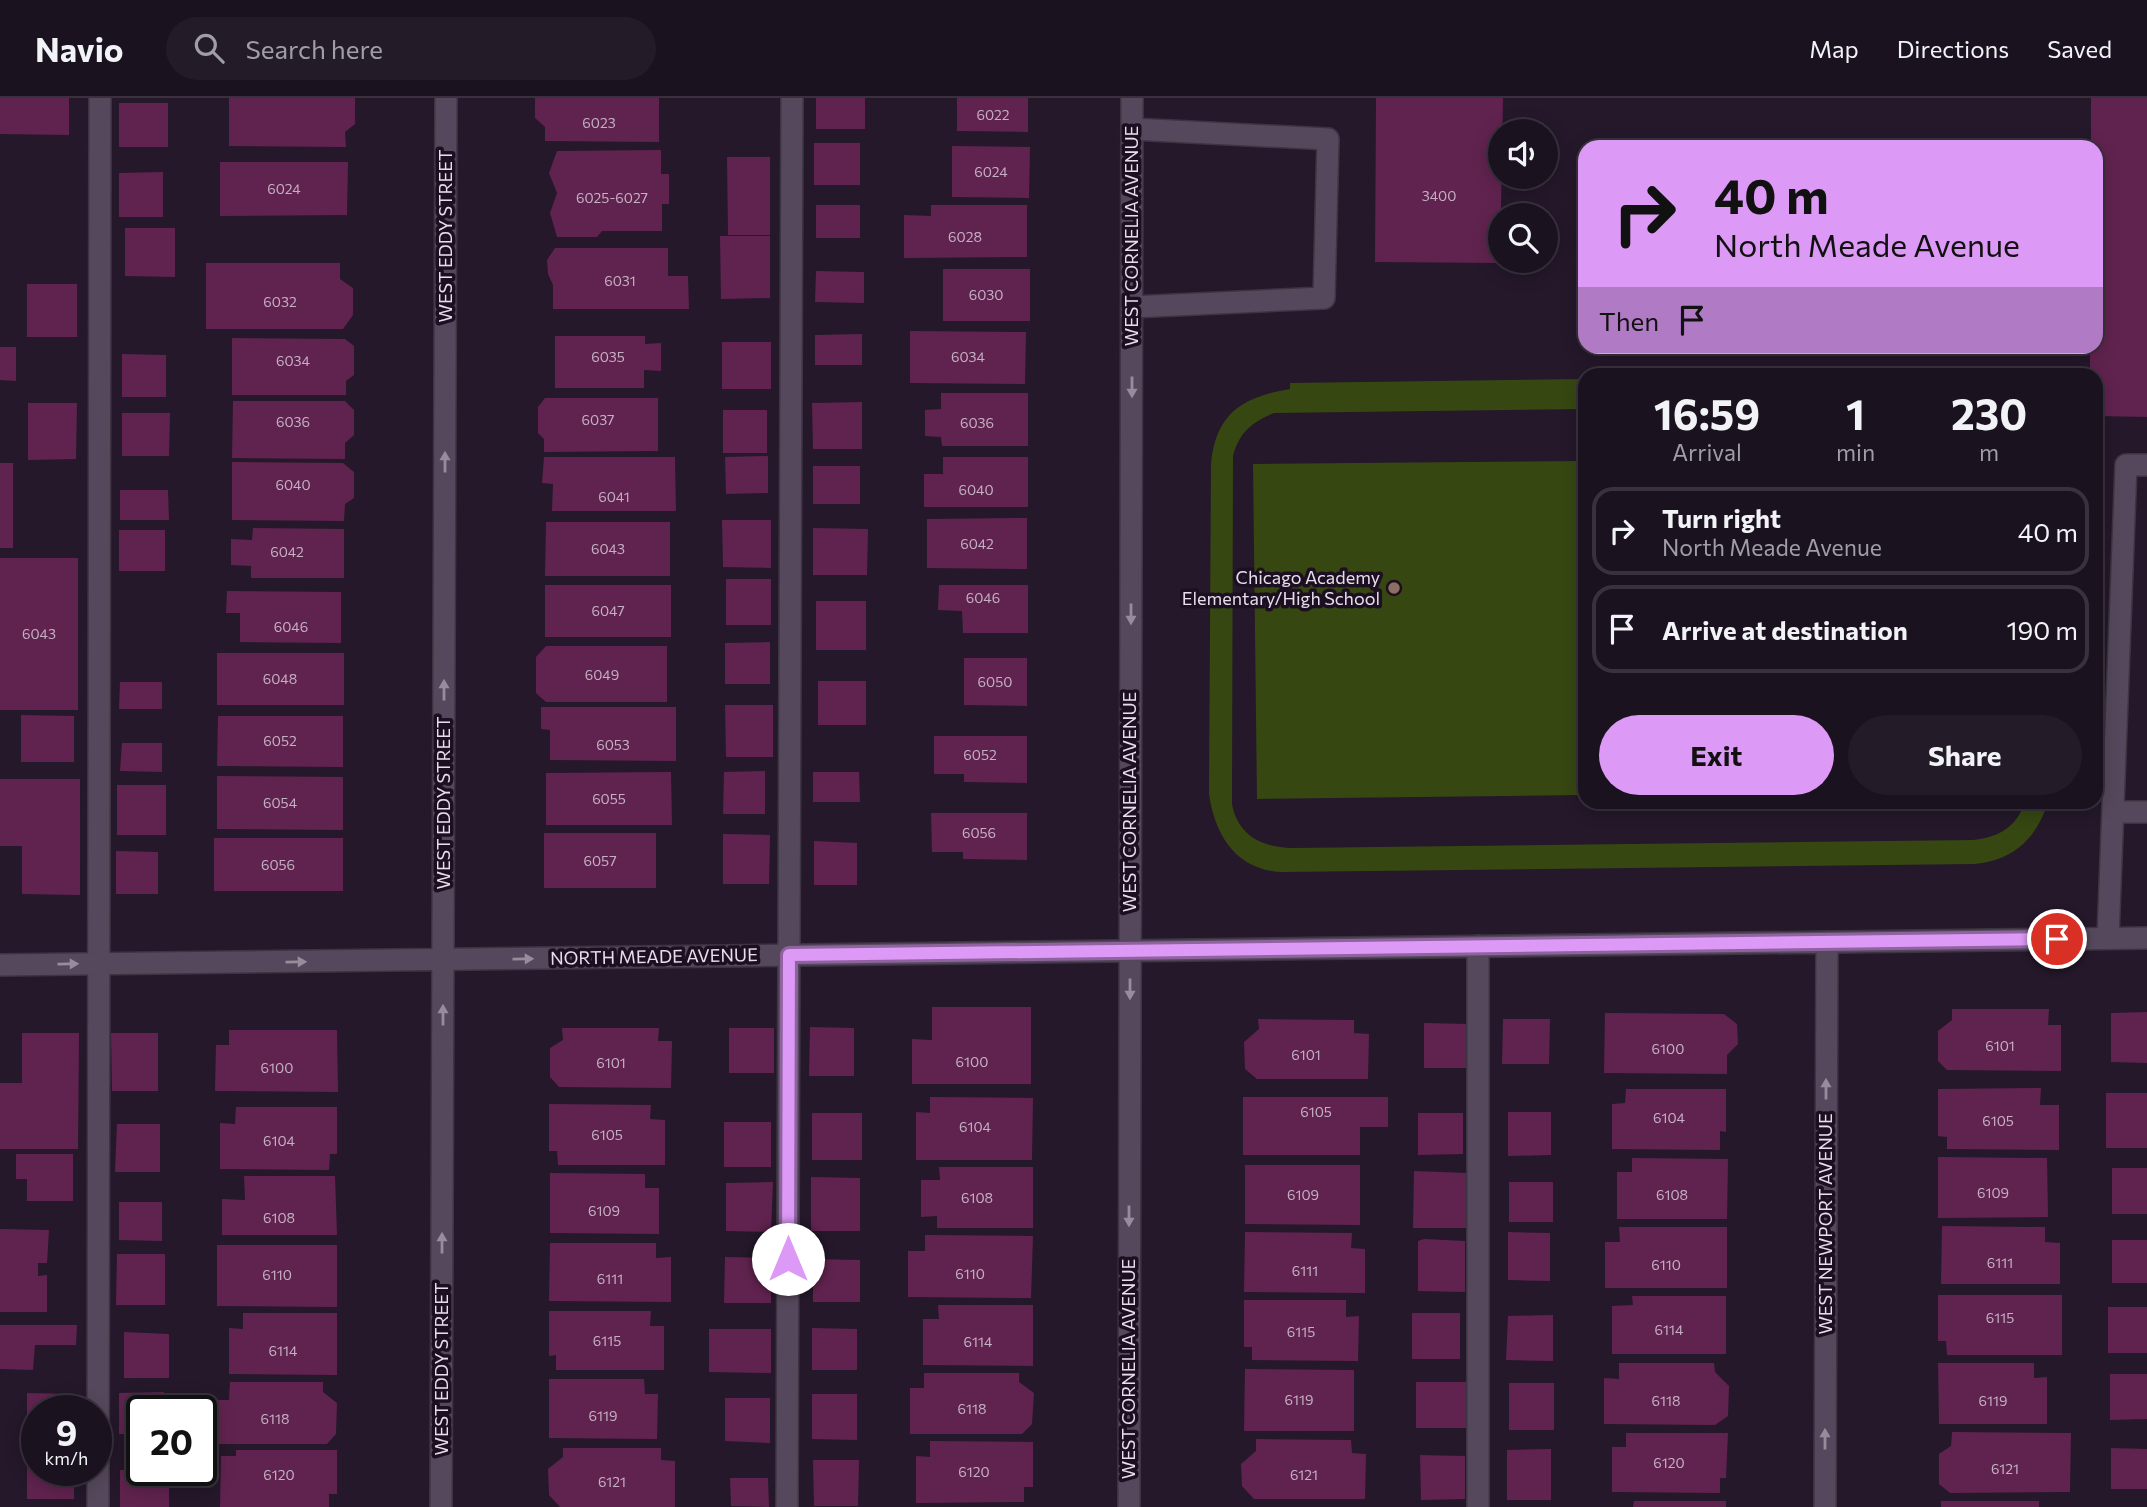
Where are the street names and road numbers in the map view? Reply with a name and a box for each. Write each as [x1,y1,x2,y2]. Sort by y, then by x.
street label: WEST CORNELIA AVENUE [1120,126,1142,346]
street label: WEST EDDY STREET [434,150,456,322]
street label: WEST CORNELIA AVENUE [1118,692,1140,912]
street label: WEST EDDY STREET [432,717,454,889]
street label: NORTH MEADE AVENUE [550,943,758,969]
street label: WEST NEWPORT AVENUE [1814,1113,1836,1335]
street label: WEST CORNELIA AVENUE [1117,1259,1139,1479]
street label: WEST EDDY STREET [430,1283,452,1455]

